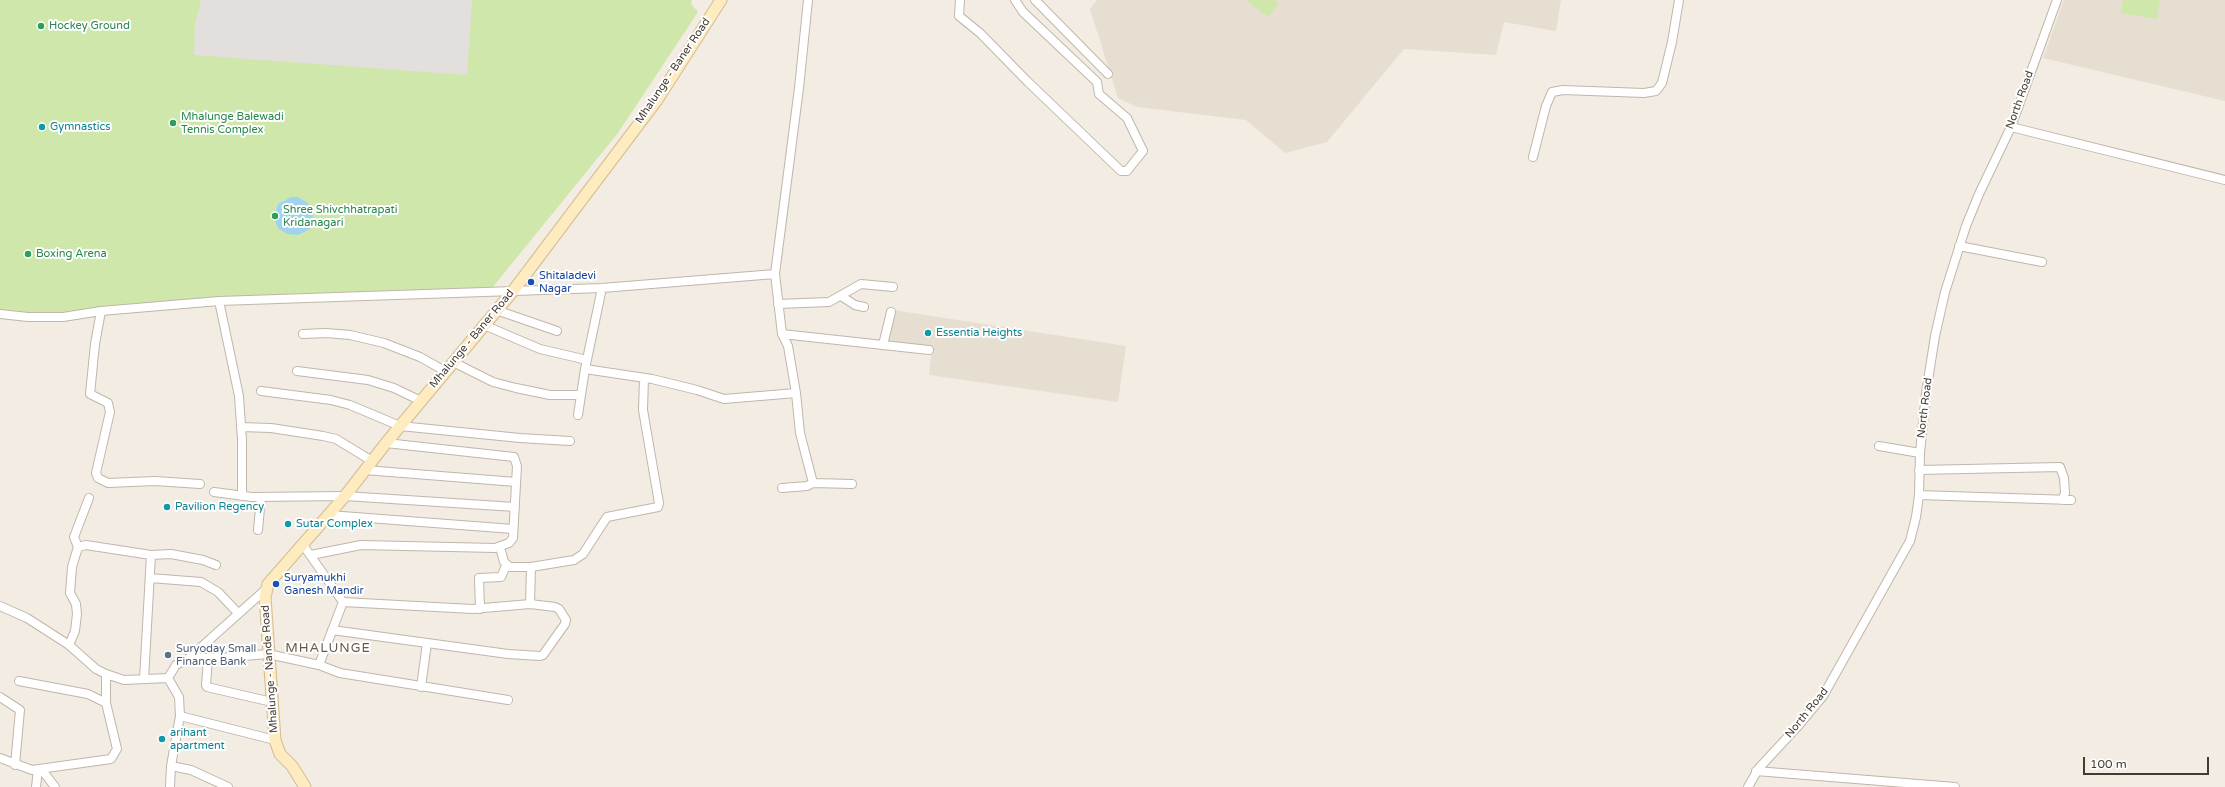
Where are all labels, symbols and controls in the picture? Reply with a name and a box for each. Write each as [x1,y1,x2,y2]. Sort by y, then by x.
street label: Mhalunge - Baner Road [633,16,713,126]
place label: Hockey Ground [49,19,130,33]
marker: Hockey Ground [36,21,46,31]
street label: North Road [2003,69,2037,131]
place label: Mhalunge Balewadi Tennis Complex [181,110,284,136]
marker: Mhalunge Balewadi Tennis Complex [168,118,178,128]
place label: Gymnastics [50,120,111,134]
marker: Gymnastics [37,122,47,132]
place label: Shree Shivchhatrapati Kridanagari [283,203,397,229]
marker: Shree Shivchhatrapati Kridanagari [270,211,280,221]
place label: Boxing Arena [36,247,107,261]
marker: Boxing Arena [23,249,33,259]
place label: Shitaladevi Nagar [539,269,596,295]
marker: Shitaladevi Nagar [526,277,536,287]
street label: Mhalunge - Baner Road [427,287,517,391]
place label: Essentia Heights [936,326,1022,340]
marker: Essentia Heights [923,328,933,338]
street label: North Road [1915,377,1935,439]
place label: Pavilion Regency [175,500,264,514]
marker: Pavilion Regency [162,502,172,512]
place label: Sutar Complex [296,517,373,531]
marker: Sutar Complex [283,519,293,529]
place label: Suryamukhi Ganesh Mandir [284,571,364,597]
marker: Suryamukhi Ganesh Mandir [271,579,281,589]
street label: Mhalunge - Nande Road [259,605,281,733]
district label: MHALUNGE [285,641,371,657]
place label: Suryoday Small Finance Bank [176,642,256,668]
marker: Suryoday Small Finance Bank [163,650,173,660]
street label: North Road [1783,685,1831,741]
place label: arihant apartment [170,726,225,752]
marker: arihant apartment [157,734,167,744]
scale bar [2085,749,2211,775]
text: 100 m [2090,757,2127,771]

